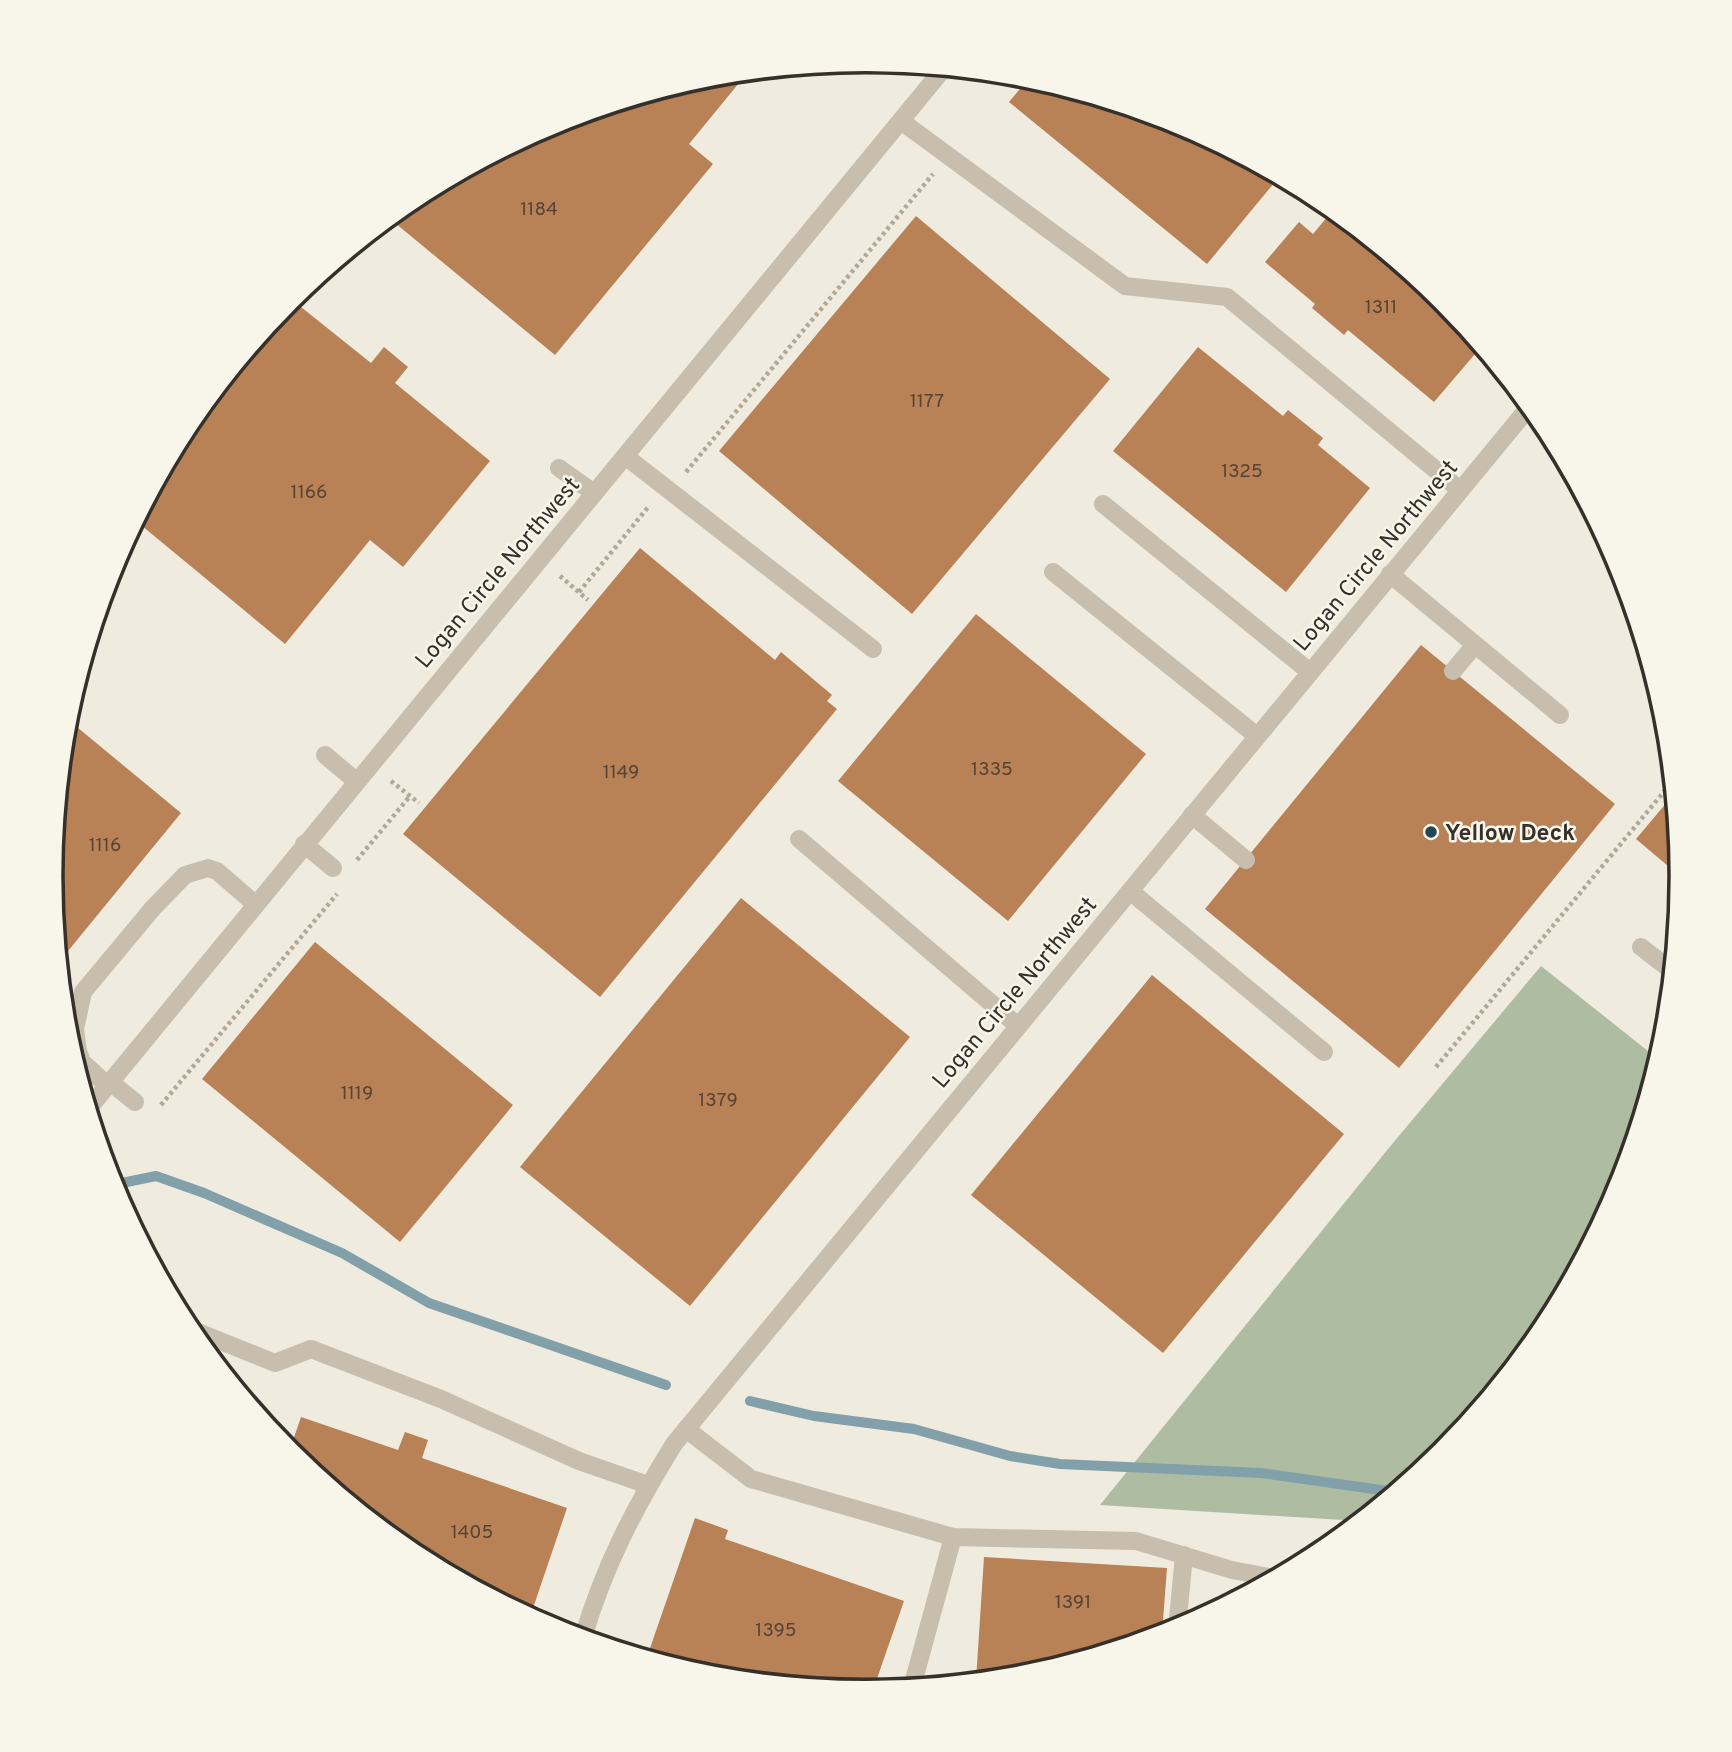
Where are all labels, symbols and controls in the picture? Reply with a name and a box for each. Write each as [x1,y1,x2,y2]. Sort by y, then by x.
house number: 1184 [520,198,558,222]
house number: 1311 [1365,296,1397,320]
house number: 1177 [910,390,944,414]
street label: Logan Circle Northwest [1288,455,1466,658]
house number: 1325 [1221,460,1263,484]
street label: Logan Circle Northwest [410,472,588,675]
house number: 1166 [291,481,327,505]
house number: 1335 [971,758,1013,782]
house number: 1149 [603,761,639,785]
place label: Yellow Deck [1445,820,1575,849]
marker: Yellow Deck [1423,824,1439,840]
house number: 1116 [89,834,121,858]
street label: Logan Circle Northwest [927,892,1105,1095]
house number: 1119 [341,1082,373,1106]
house number: 1379 [698,1089,738,1113]
house number: 1405 [451,1521,493,1545]
house number: 1391 [1055,1591,1091,1615]
house number: 1395 [755,1619,797,1643]

